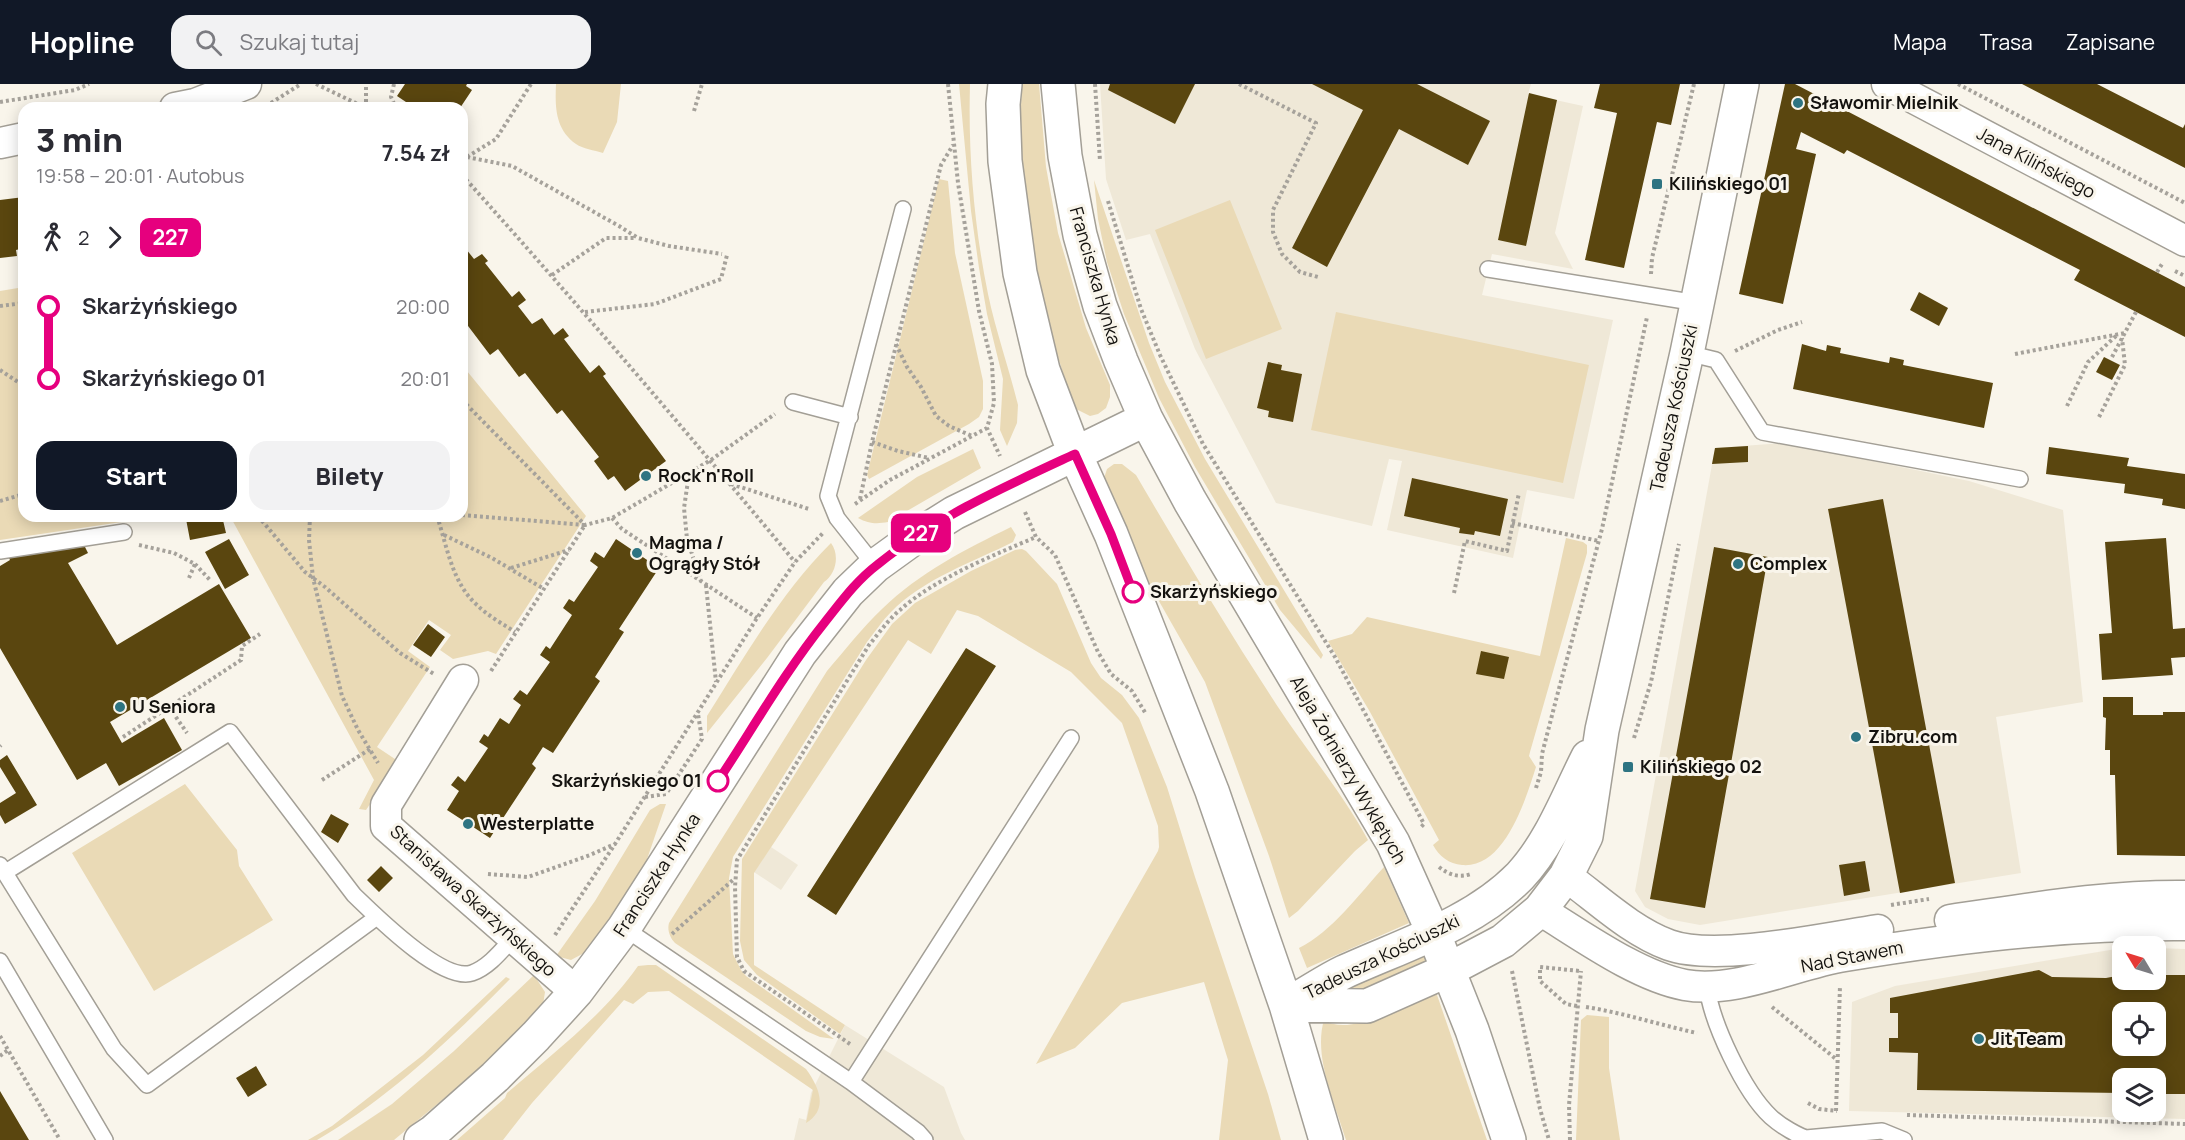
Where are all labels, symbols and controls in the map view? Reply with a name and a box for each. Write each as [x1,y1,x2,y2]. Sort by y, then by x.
search box [171,15,591,69]
text: Hopline [30,23,135,61]
icon: search [192,26,225,59]
text: Szukaj tutaj [240,27,359,57]
text: Mapa [1893,28,1947,56]
text: Trasa [1980,28,2033,56]
text: Zapisane [2066,28,2155,56]
place label: Sławomir Mielnik [1810,90,1960,114]
marker: Sławomir Mielnik [1791,96,1805,110]
text: 3 min [36,117,123,162]
street label: Jana Kilińskiego [1973,121,2100,203]
text: 7.54 zł [382,138,450,168]
text: 19:58 – 20:01 · Autobus [36,162,244,189]
place label: Kilińskiego 01 [1669,171,1788,195]
marker: Kilińskiego 01 [1650,177,1664,191]
street label: Franciszka Hynka [1065,204,1127,348]
icon: walk [36,221,69,254]
icon: forward [98,221,131,254]
text: 227 [152,223,189,251]
text: 2 [78,224,89,251]
text: Skarżyńskiego [82,291,238,321]
text: 20:00 [396,293,450,320]
street label: Tadeusza Kościuszki [1644,322,1702,493]
text: Skarżyńskiego 01 [82,363,266,393]
text: 20:01 [400,365,450,392]
button: Start [36,441,237,510]
button: Bilety [249,441,450,510]
place label: Rock'n'Roll [658,463,754,487]
marker: Rock'n'Roll [639,469,653,483]
line badge: 227 [886,514,956,552]
text: 227 [903,519,939,547]
place label: Magma / Ogrągły Stół [649,530,760,575]
marker: Magma / Ogrągły Stół [630,546,644,560]
place label: Complex [1750,551,1827,575]
marker: Complex [1731,557,1745,571]
place label: Skarżyńskiego [1150,579,1277,603]
marker: Skarżyńskiego [1122,581,1144,603]
street label: Aleja Żołnierzy Wyklętych [1285,671,1413,868]
place label: U Seniora [132,694,216,718]
marker: U Seniora [113,700,127,714]
place label: Zibru.com [1868,724,1957,748]
marker: Zibru.com [1849,730,1863,744]
place label: Kilińskiego 02 [1640,754,1762,778]
marker: Kilińskiego 02 [1621,760,1635,774]
place label: Skarżyńskiego 01 [551,768,702,792]
marker: Skarżyńskiego 01 [707,770,729,792]
street label: Franciszka Hynka [607,808,705,941]
place label: Westerplatte [480,811,594,835]
marker: Westerplatte [461,817,475,831]
street label: Stanisława Skarżyńskiego [385,819,562,981]
street label: Tadeusza Kościuszki [1300,908,1463,1004]
street label: Nad Stawem [1799,934,1905,978]
north arrow [2112,936,2166,990]
map controls [2112,936,2166,1122]
button: locate [2112,1002,2166,1056]
place label: Jit Team [1991,1026,2063,1050]
marker: Jit Team [1972,1032,1986,1046]
button: layers [2112,1068,2166,1122]

